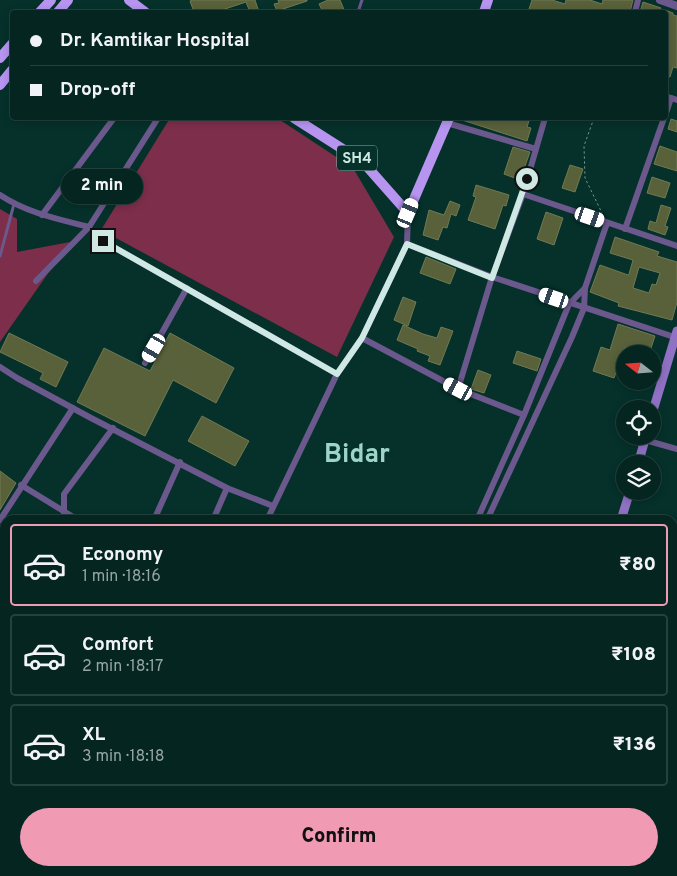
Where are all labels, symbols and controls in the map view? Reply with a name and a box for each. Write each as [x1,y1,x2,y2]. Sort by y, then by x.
text: Dr. Kamtikar Hospital [60,29,250,53]
text: Drop-off [60,78,135,102]
road number: SH4 [337,146,377,170]
callout: 2 min [62,168,144,204]
route start [516,168,538,190]
text: 2 min [81,176,123,196]
car [395,196,420,230]
car [573,205,606,229]
route end [92,230,114,252]
car [537,286,570,310]
car [140,331,167,365]
north arrow [616,345,661,390]
map controls [616,345,661,500]
car [441,375,474,403]
button: locate [616,400,661,445]
district label: Bidar [324,439,390,472]
button: layers [616,455,661,500]
icon: car [22,543,67,588]
text: Economy [82,543,163,567]
text: ₹80 [619,553,656,577]
text: 1 min · 18:16 [82,567,161,587]
icon: car [22,633,67,678]
text: Comfort [82,633,154,657]
text: ₹108 [611,643,656,667]
text: 2 min · 18:17 [82,657,163,677]
icon: car [22,723,67,768]
text: XL [82,723,105,747]
text: ₹136 [612,733,656,757]
text: 3 min · 18:18 [82,747,165,767]
button: Confirm [20,808,658,866]

